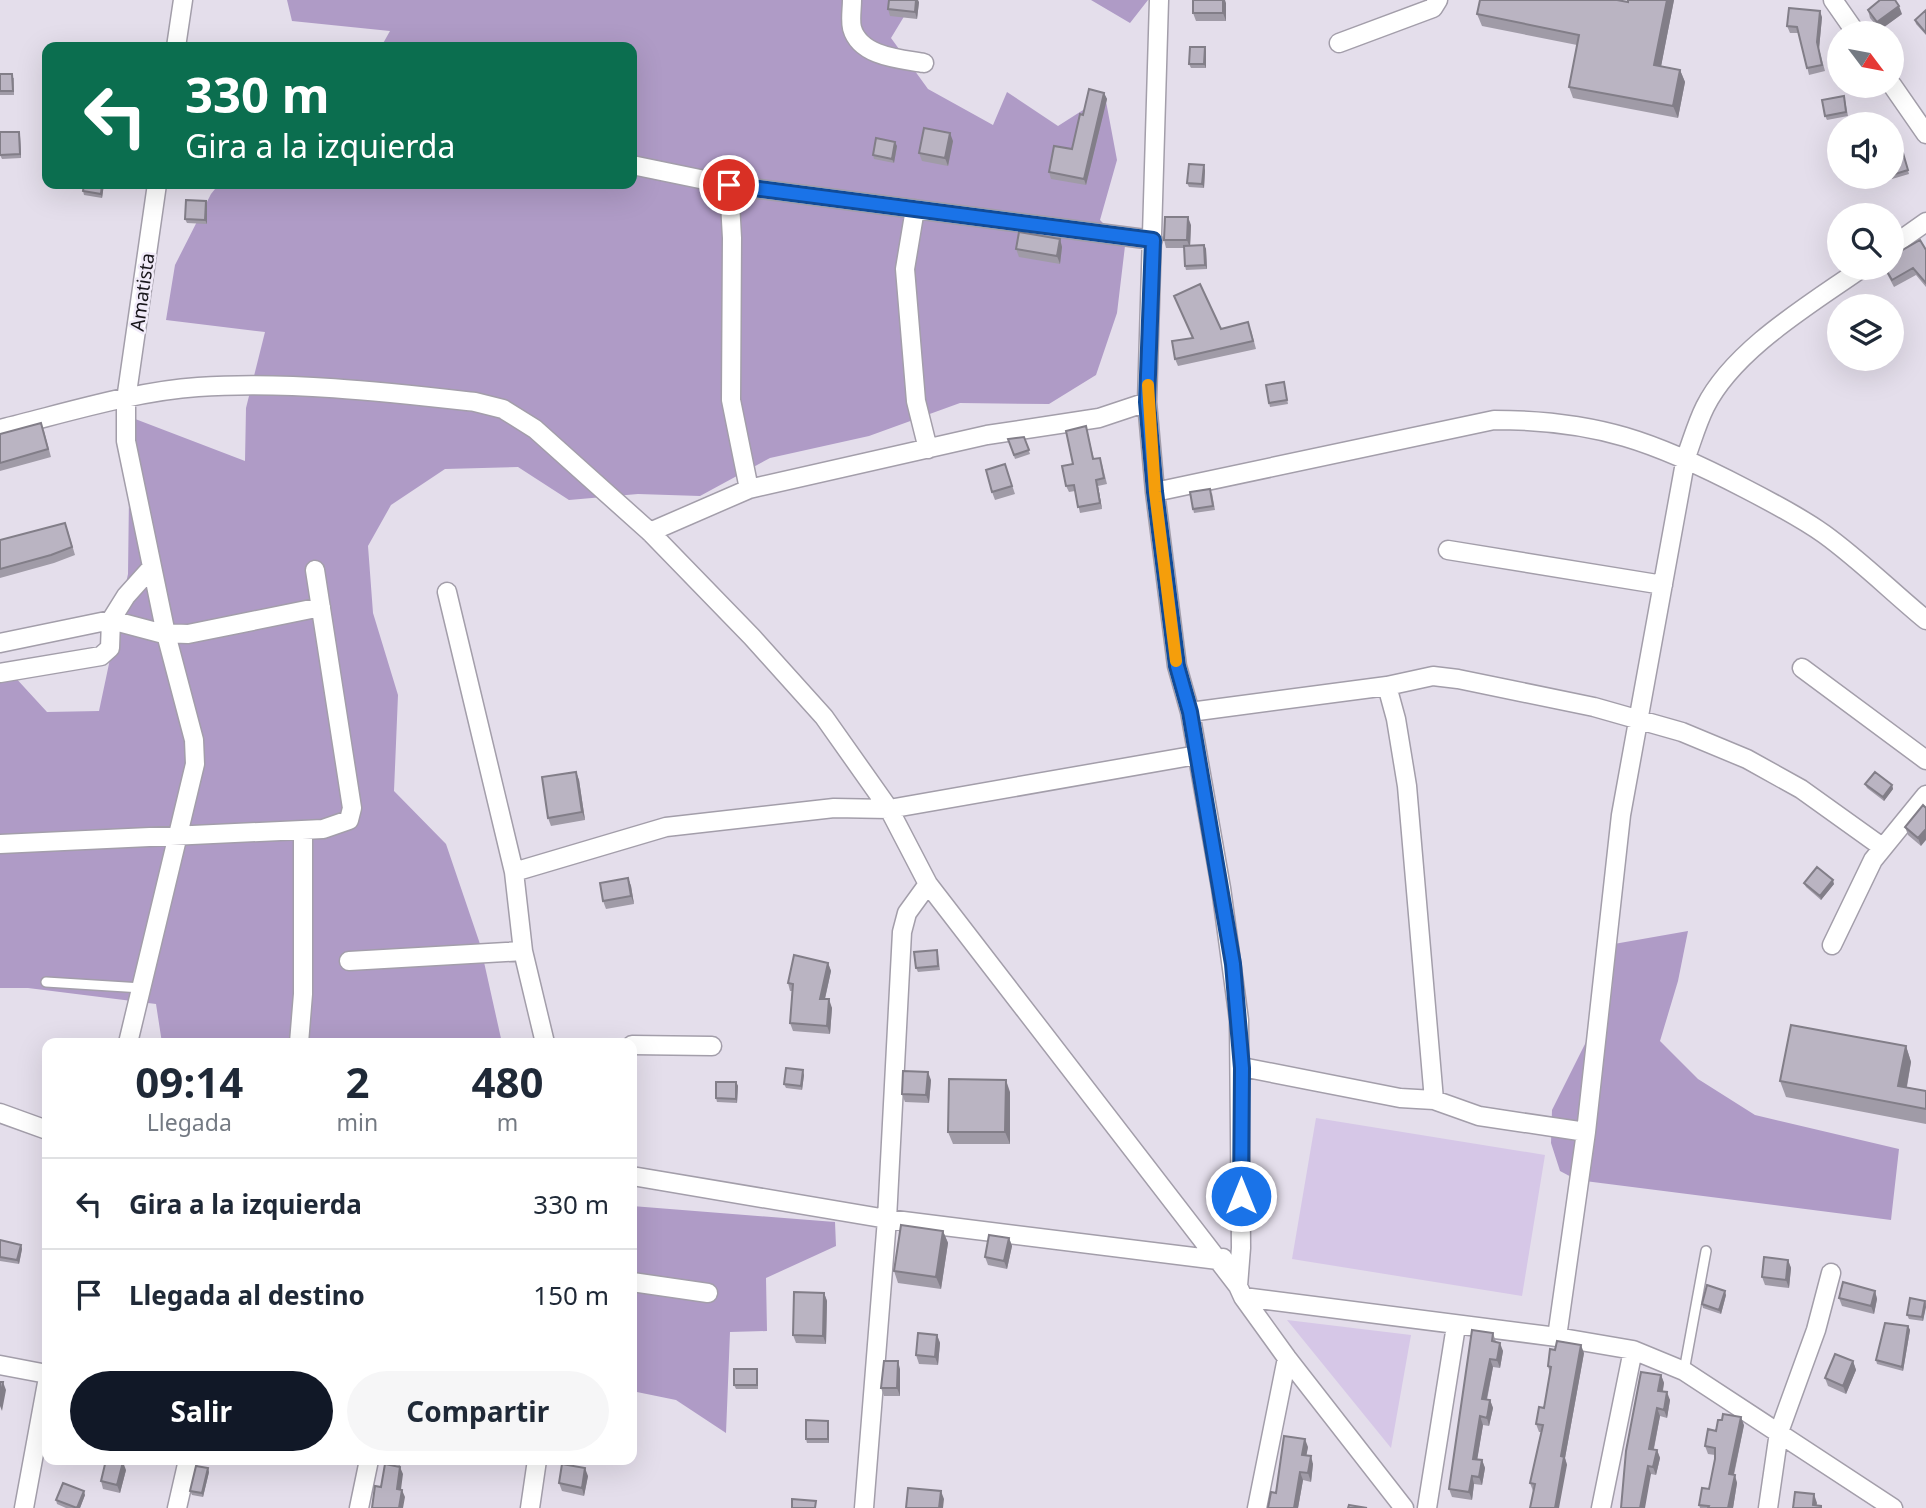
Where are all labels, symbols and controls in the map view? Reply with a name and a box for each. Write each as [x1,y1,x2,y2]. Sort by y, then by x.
north arrow [1827,21,1904,98]
map controls [1827,21,1904,371]
text: 330 m [185,61,330,127]
icon: left [70,70,161,161]
button: sound [1827,112,1904,189]
text: Gira a la izquierda [185,124,455,167]
pin [699,155,759,215]
icon: arrive [710,166,748,204]
button: search [1827,203,1904,280]
street label: Amatista [124,251,160,333]
button: layers [1827,294,1904,371]
text: 09:14 [135,1053,243,1110]
text: 2 [345,1053,369,1110]
text: 480 [472,1053,544,1110]
text: Llegada [147,1106,232,1138]
text: min [337,1106,378,1138]
text: m [497,1106,518,1138]
position arrow [1204,1159,1278,1233]
icon: left [70,1185,108,1223]
text: Gira a la izquierda [129,1186,362,1222]
text: 330 m [533,1186,609,1222]
icon: arrive [70,1276,108,1314]
text: Llegada al destino [129,1277,365,1313]
text: 150 m [533,1277,609,1313]
button: Salir [70,1371,333,1451]
button: Compartir [347,1371,609,1451]

